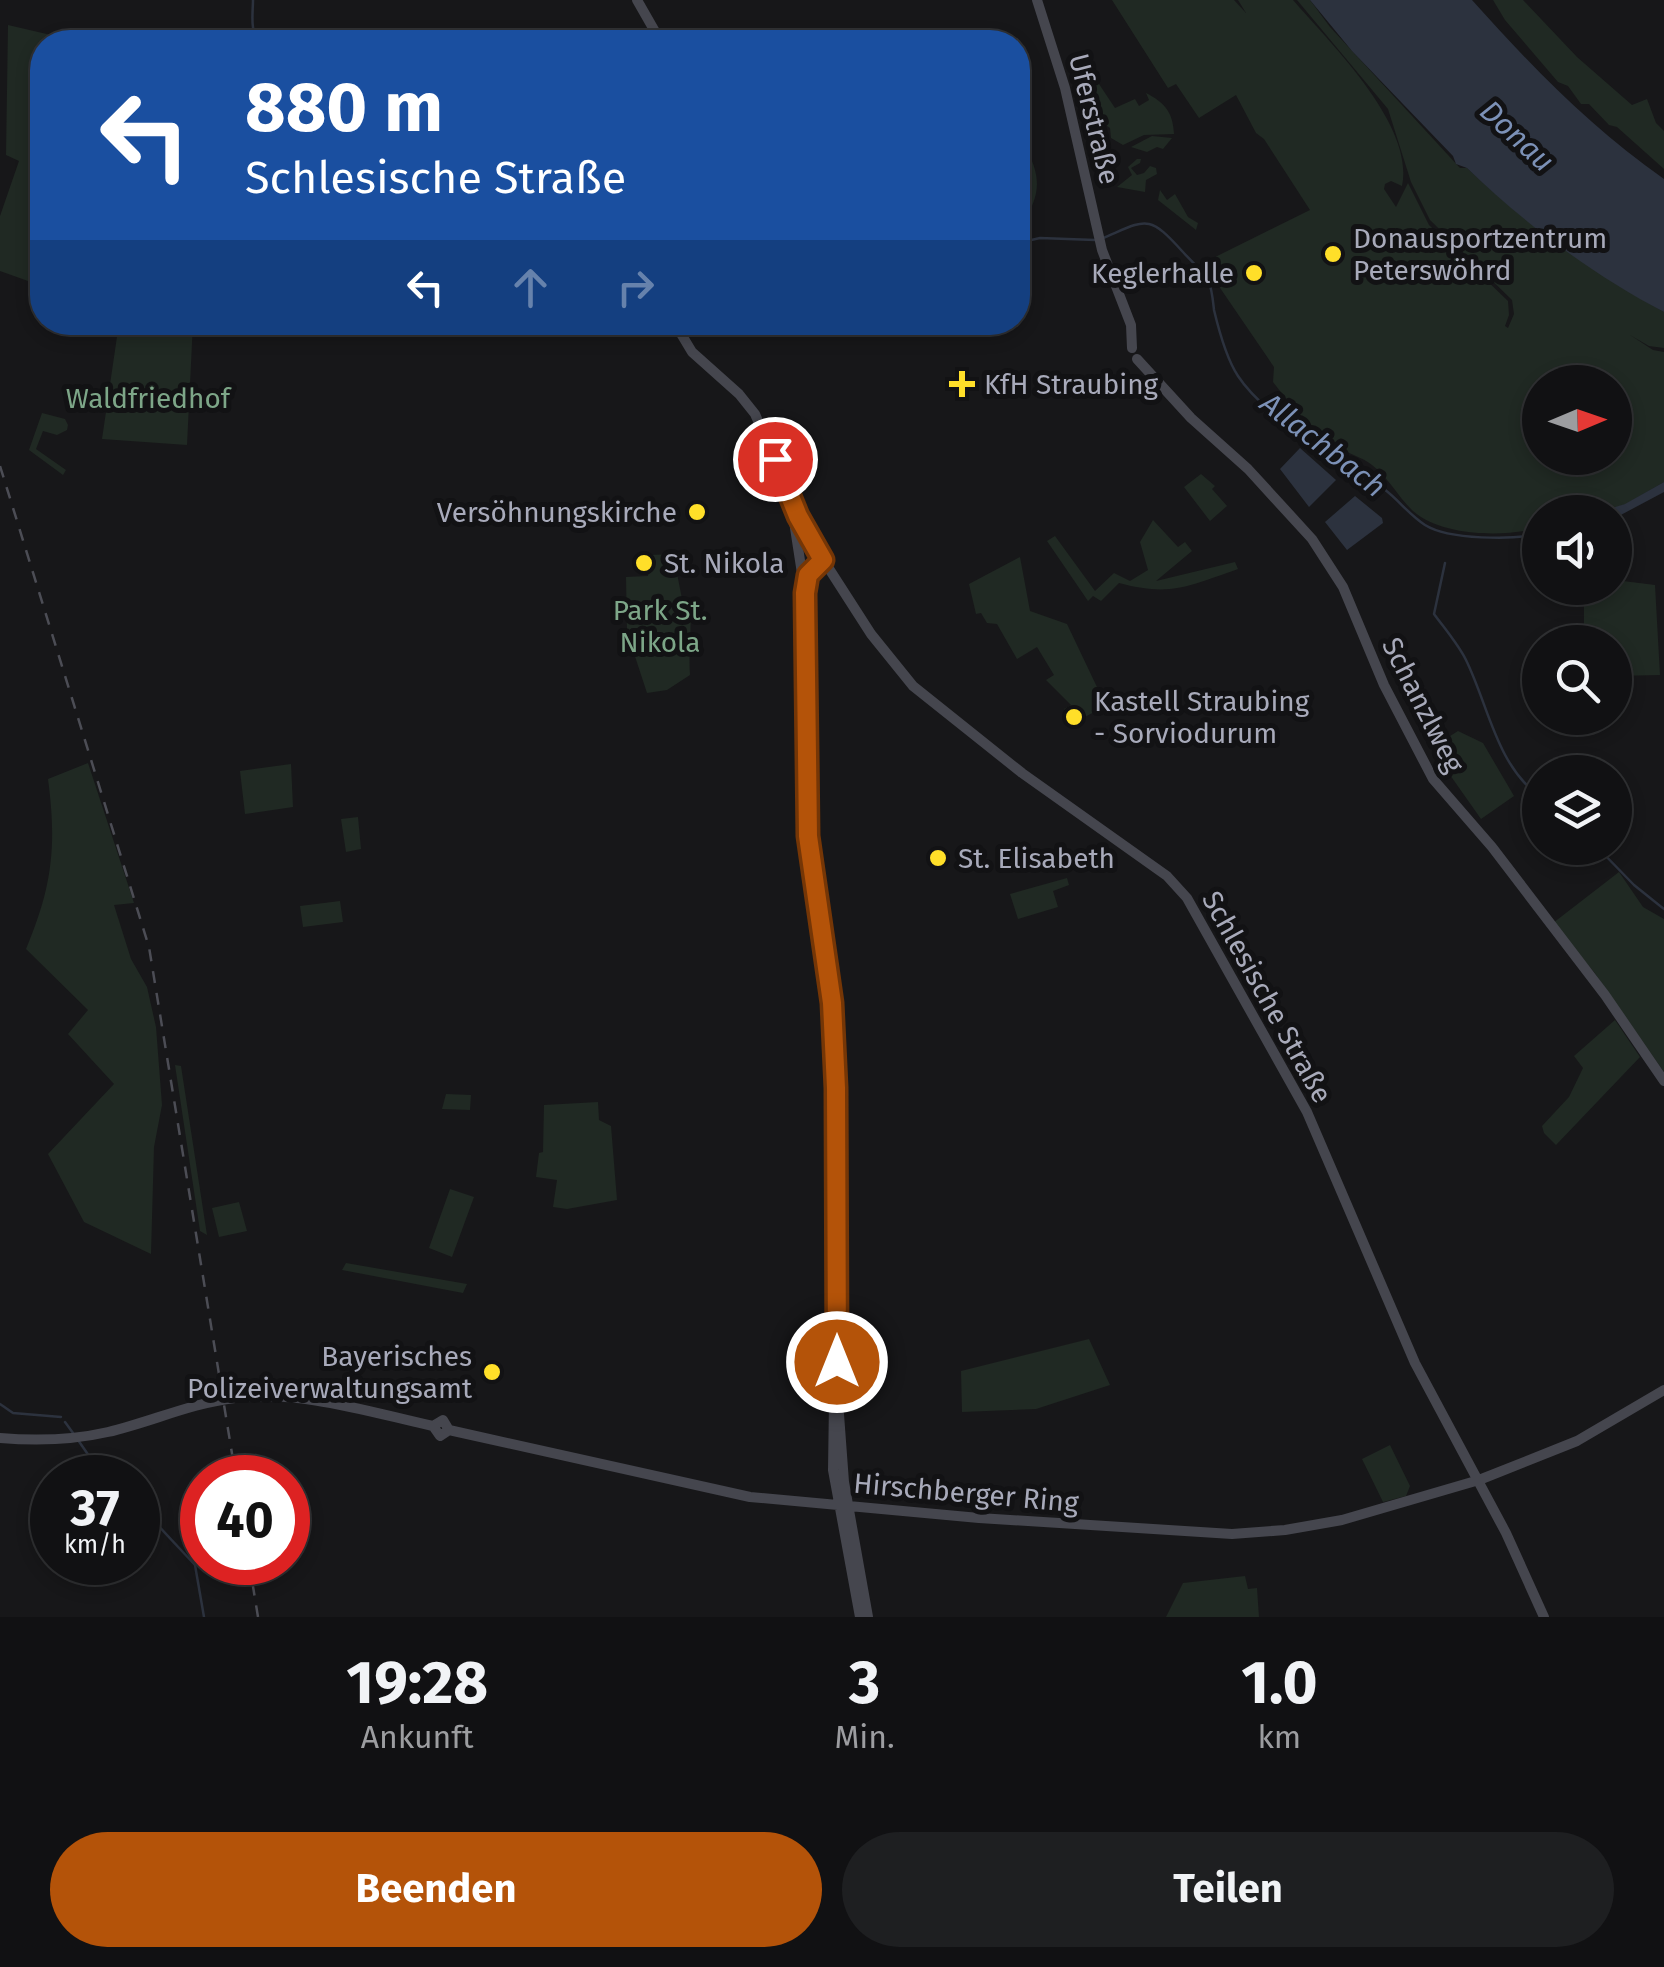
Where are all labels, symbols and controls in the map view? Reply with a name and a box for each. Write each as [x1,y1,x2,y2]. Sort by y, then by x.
street label: Uferstraße [1062,50,1126,188]
text: 880 m [245,66,443,150]
icon: left [80,70,210,200]
water label: Donau [1472,93,1562,179]
text: Schlesische Straße [245,151,626,205]
place label: Donausportzentrum Peterswöhrd [1353,222,1607,287]
marker: Donausportzentrum Peterswöhrd [1322,243,1344,265]
place label: Keglerhalle [1091,257,1234,290]
icon: left [398,260,453,315]
icon: ahead [503,260,558,315]
icon: right [608,260,663,315]
marker: Keglerhalle [1243,262,1265,284]
north arrow [1522,365,1632,475]
map controls [1522,365,1632,865]
place label: KfH Straubing [984,368,1159,401]
marker: KfH Straubing [949,371,975,397]
park label: Waldfriedhof [66,382,233,415]
water label: Allachbach [1252,384,1393,505]
pin [733,417,818,502]
icon: arrive [748,432,803,487]
button: sound [1522,495,1632,605]
place label: Versöhnungskirche [437,496,677,529]
marker: Versöhnungskirche [686,501,708,523]
place label: St. Nikola [664,547,784,580]
marker: St. Nikola [633,552,655,574]
park label: Park St. Nikola [613,594,707,659]
button: search [1522,625,1632,735]
street label: Schanzlweg [1375,632,1471,778]
place label: Kastell Straubing - Sorviodurum [1094,685,1310,750]
marker: Kastell Straubing - Sorviodurum [1063,706,1085,728]
button: layers [1522,755,1632,865]
place label: St. Elisabeth [958,842,1115,875]
marker: St. Elisabeth [927,847,949,869]
street label: Schlesische Straße [1195,885,1339,1109]
position arrow [785,1310,889,1414]
place label: Bayerisches Polizeiverwaltungsamt [187,1340,473,1405]
marker: Bayerisches Polizeiverwaltungsamt [481,1361,503,1383]
speed limit sign: 40 [180,1455,310,1585]
street label: Hirschberger Ring [852,1467,1080,1519]
text: 37 [70,1478,120,1538]
text: km/h [64,1530,126,1560]
text: 19:28 [346,1647,488,1719]
text: 3 [849,1647,880,1719]
text: 1.0 [1241,1647,1318,1719]
text: Ankunft [361,1718,474,1756]
text: Min. [834,1718,895,1756]
text: km [1257,1718,1301,1756]
button: Beenden [50,1832,822,1947]
button: Teilen [842,1832,1614,1947]

